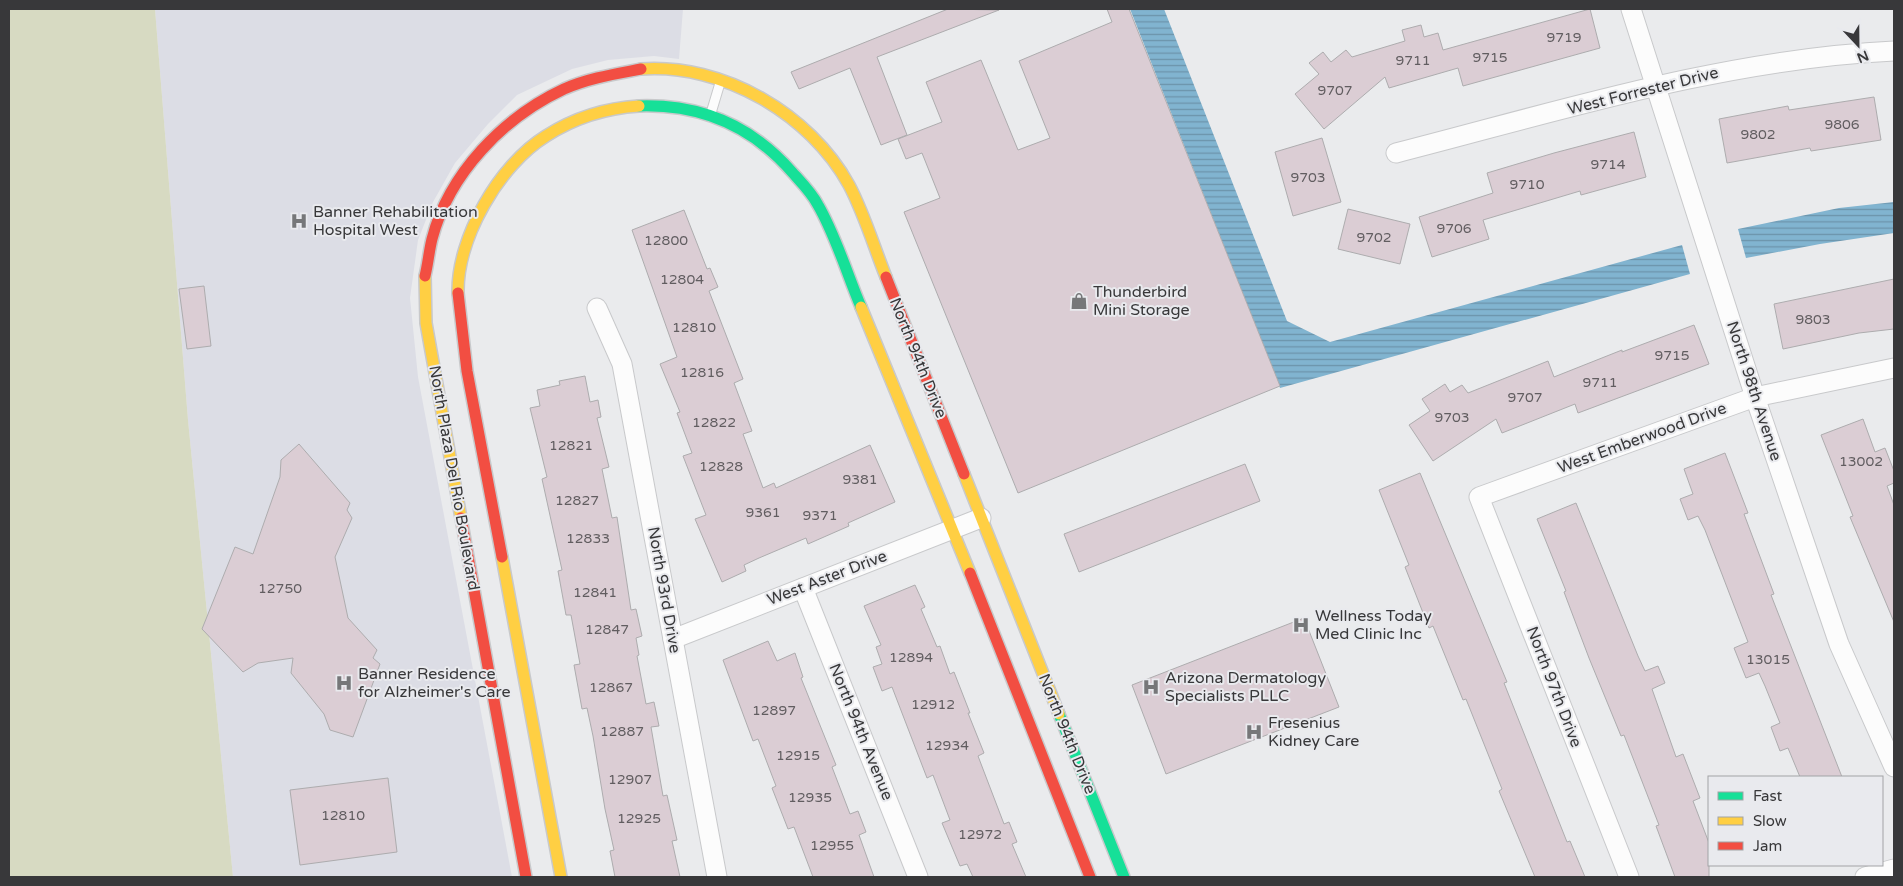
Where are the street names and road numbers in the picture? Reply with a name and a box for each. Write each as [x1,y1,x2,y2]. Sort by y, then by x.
street label: West Forrester Drive [1566,63,1720,119]
street label: North 94th Drive [885,295,951,421]
street label: North 98th Avenue [1722,319,1786,463]
street label: North Plaza Del Rio Boulevard [424,364,484,592]
street label: West Emberwood Drive [1555,398,1729,478]
street label: North 93rd Drive [643,525,685,655]
street label: West Aster Drive [764,546,890,610]
street label: North 97th Drive [1522,624,1586,750]
street label: North 94th Avenue [824,661,898,803]
street label: North 94th Drive [1034,671,1100,797]

